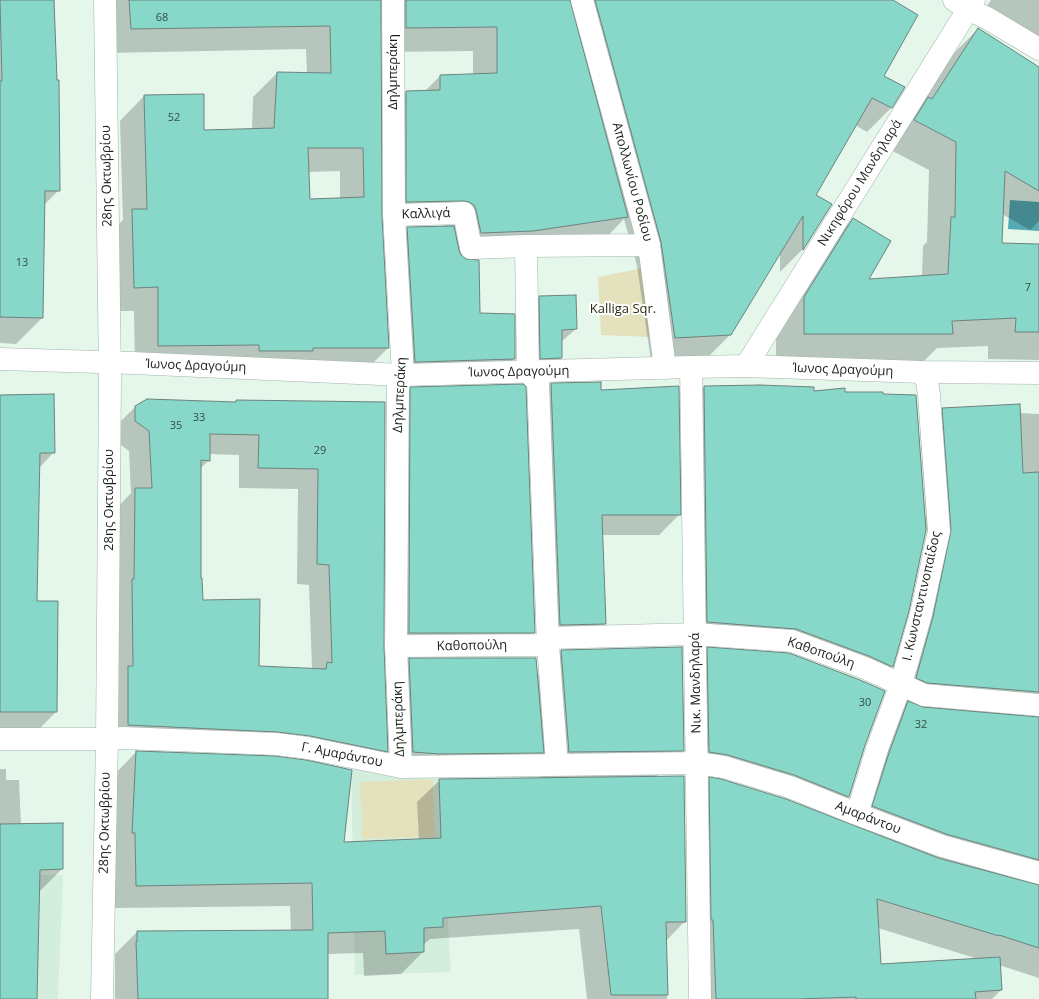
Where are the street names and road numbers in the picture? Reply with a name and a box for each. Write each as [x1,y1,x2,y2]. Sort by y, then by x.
street label: Δηλμπεράκη [385,34,401,110]
street label: Νικηφόρου Μανδηλαρά [815,117,905,249]
street label: Απολλωνίου Ροδίου [609,121,655,243]
street label: 28ης Οκτωβρίου [98,125,116,227]
street label: Καλλιγά [401,205,451,223]
street label: Ίωνος Δραγούμη [145,356,247,376]
street label: Δηλμπεράκη [390,357,410,433]
street label: Ίωνος Δραγούμη [792,360,894,380]
street label: Ίωνος Δραγούμη [468,363,570,381]
street label: 28ης Οκτωβρίου [101,449,117,551]
street label: Ι. Κωνσταντινοπαίδος [899,530,945,662]
street label: Νικ. Μανδηλαρά [687,632,705,734]
street label: Καθοπούλη [785,634,857,672]
street label: Καθοπούλη [437,638,507,654]
street label: Δηλμπεράκη [390,681,408,757]
street label: Γ. Αμαράντου [300,739,384,771]
street label: 28ης Οκτωβρίου [96,772,114,874]
street label: Αμαράντου [833,798,903,838]

